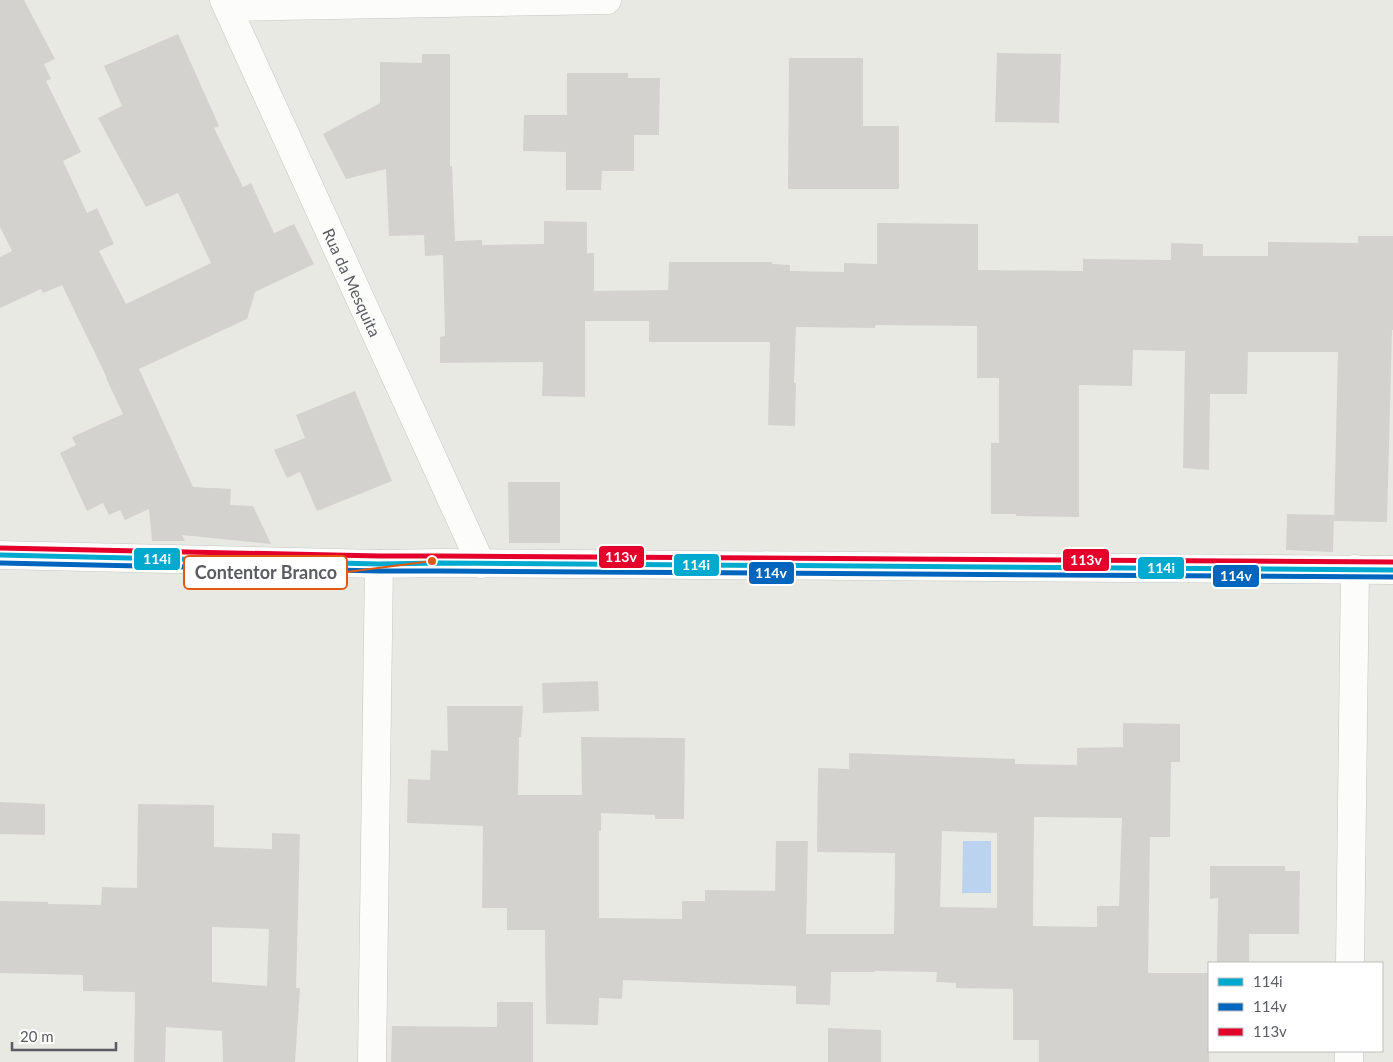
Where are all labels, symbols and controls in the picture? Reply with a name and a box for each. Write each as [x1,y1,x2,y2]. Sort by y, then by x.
street label: Rua da Mesquita [320,225,385,339]
line badge: 113v [598,545,645,569]
line badge: 114i [133,547,181,571]
text: 113v [605,548,637,565]
line badge: 113v [1062,548,1110,572]
text: 114i [143,550,171,567]
text: 113v [1070,551,1102,568]
line badge: 114i [673,553,720,577]
callout: Contentor Branco [184,556,347,589]
text: 114i [682,556,710,573]
line badge: 114i [1137,556,1185,580]
text: 114i [1147,559,1175,576]
text: Contentor Branco [195,561,337,583]
line badge: 114v [748,561,795,585]
text: 114v [755,564,787,581]
line badge: 114v [1212,564,1260,588]
text: 114v [1220,567,1252,584]
legend [1208,962,1383,1052]
text: 114i [1253,972,1283,990]
text: 114v [1253,997,1287,1015]
scale bar [12,1020,116,1052]
text: 113v [1253,1022,1287,1040]
text: 20 m [20,1027,54,1045]

